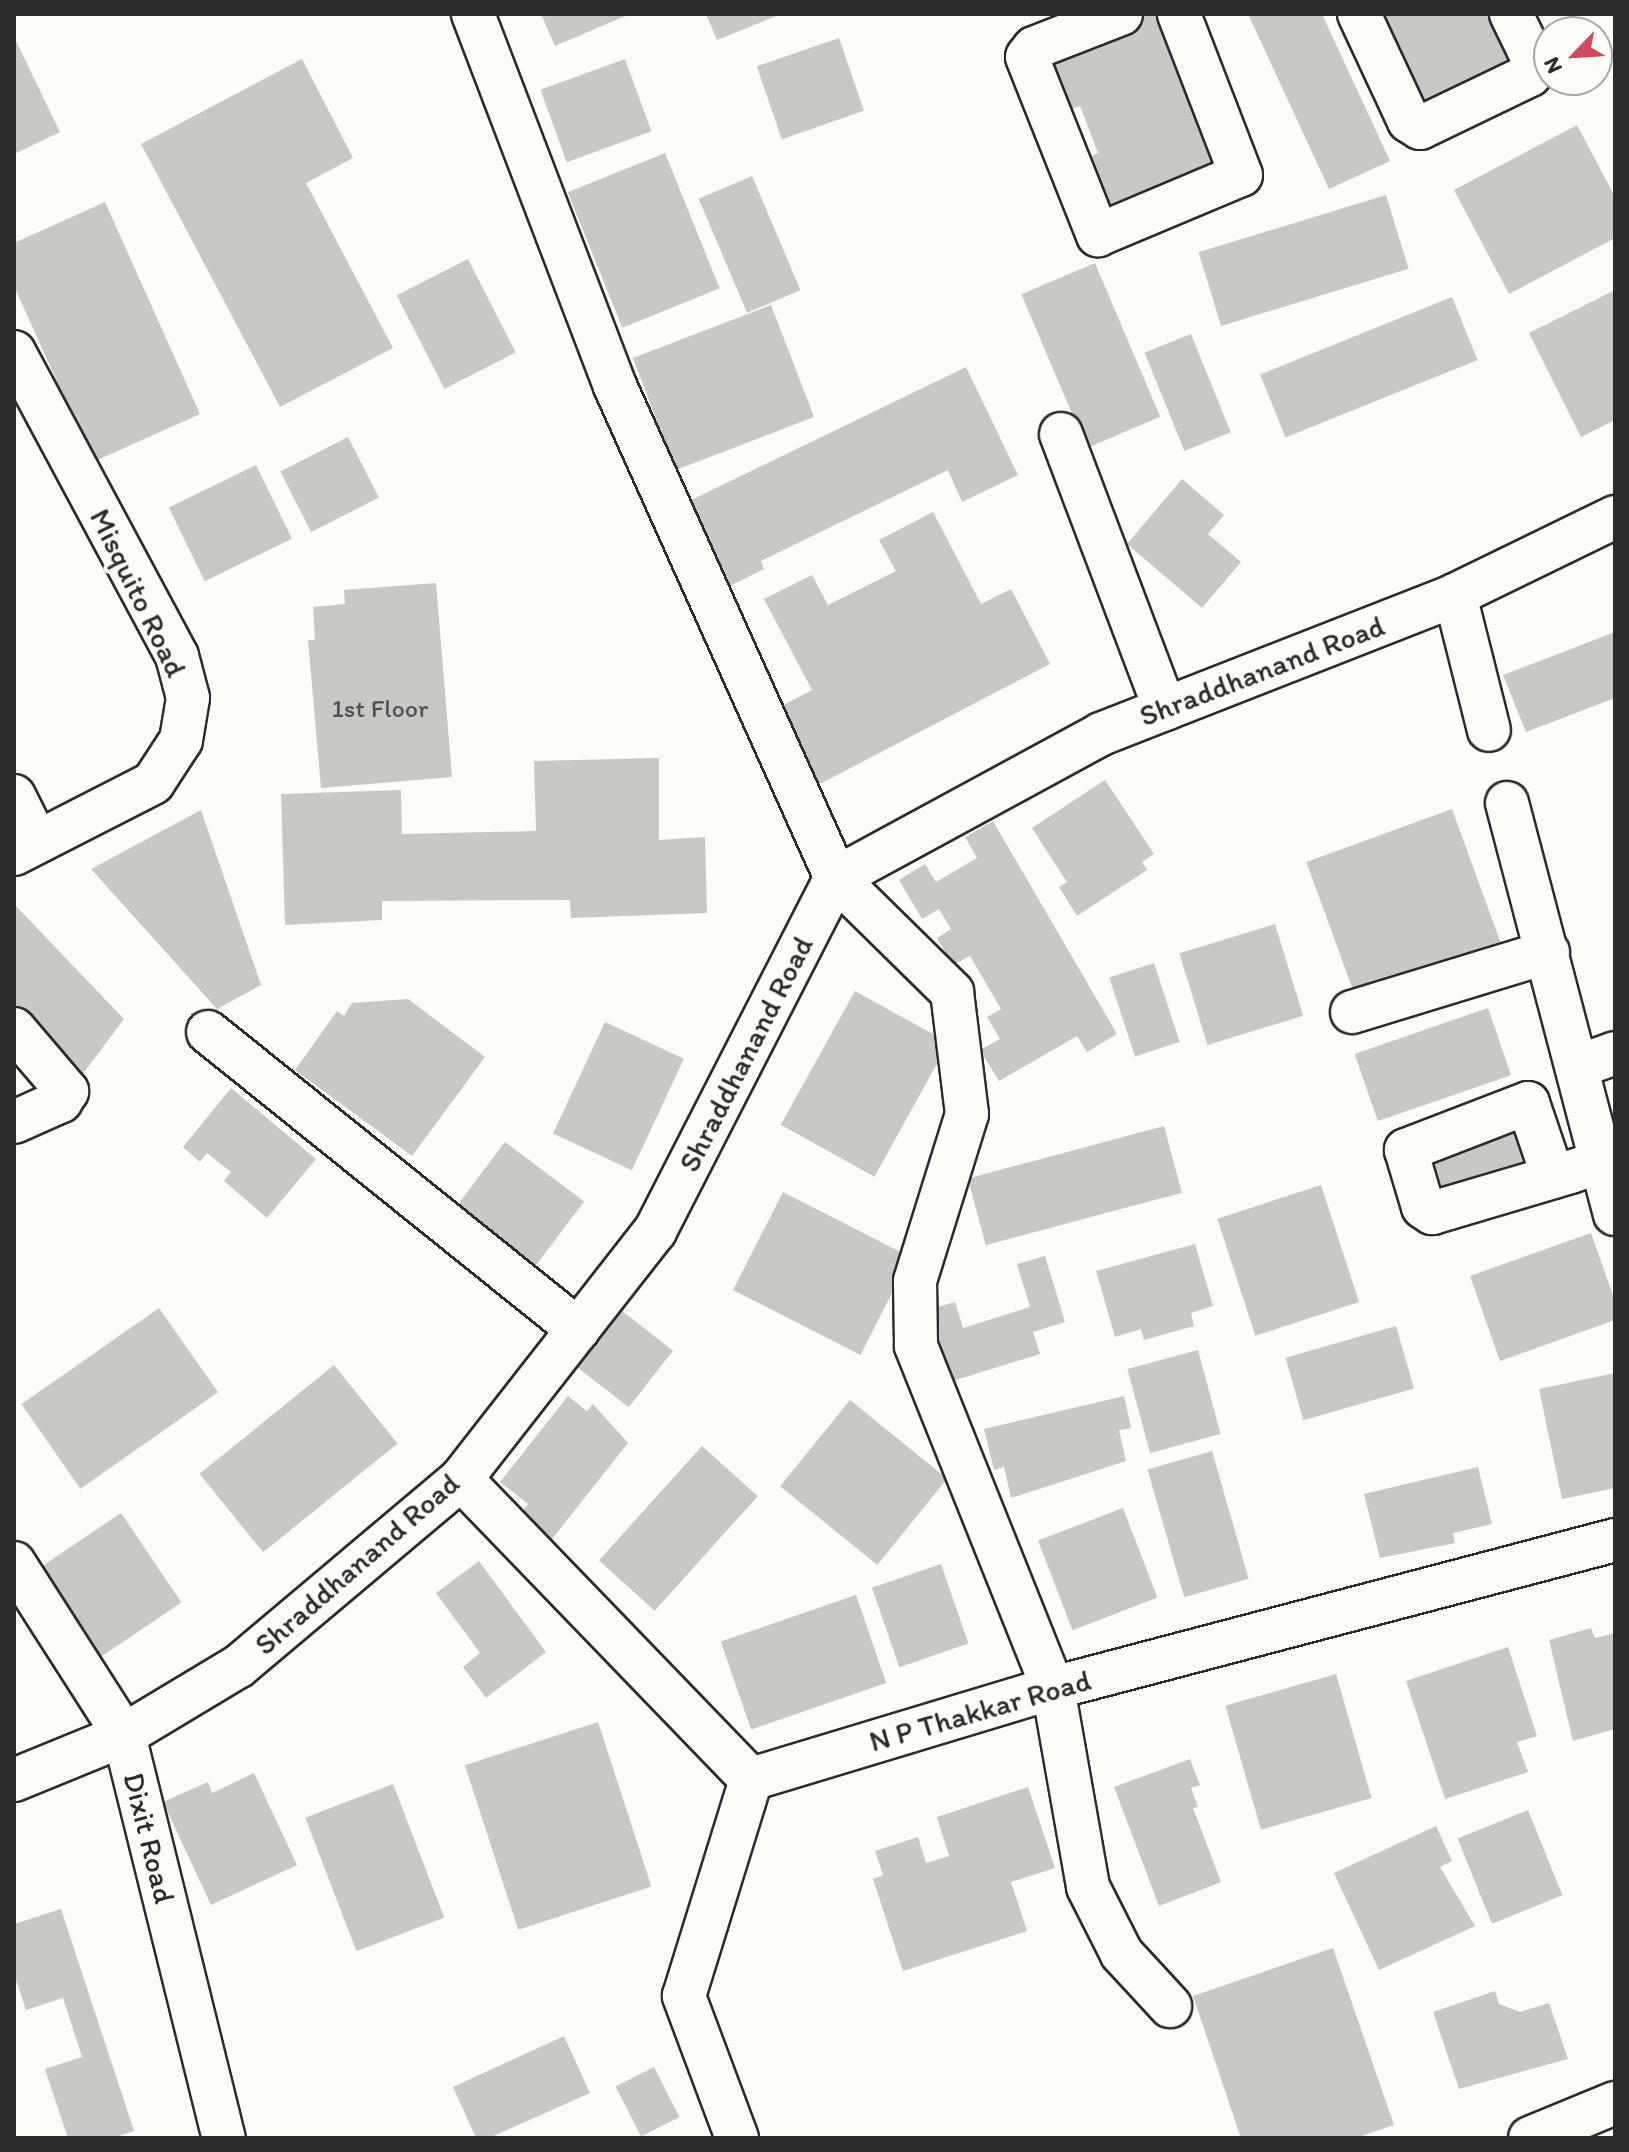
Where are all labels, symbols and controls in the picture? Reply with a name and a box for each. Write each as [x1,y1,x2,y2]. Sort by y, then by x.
north arrow [1533,16,1613,96]
text: N [1537,53,1568,78]
street label: Misquito Road [82,503,194,683]
street label: Shraddhanand Road [1134,608,1390,734]
house number: 1st Floor [332,693,428,725]
street label: Shraddhanand Road [671,930,821,1178]
street label: Shraddhanand Road [247,1465,467,1663]
street label: N P Thakkar Road [865,1662,1095,1760]
street label: Dixit Road [115,1769,183,1907]

